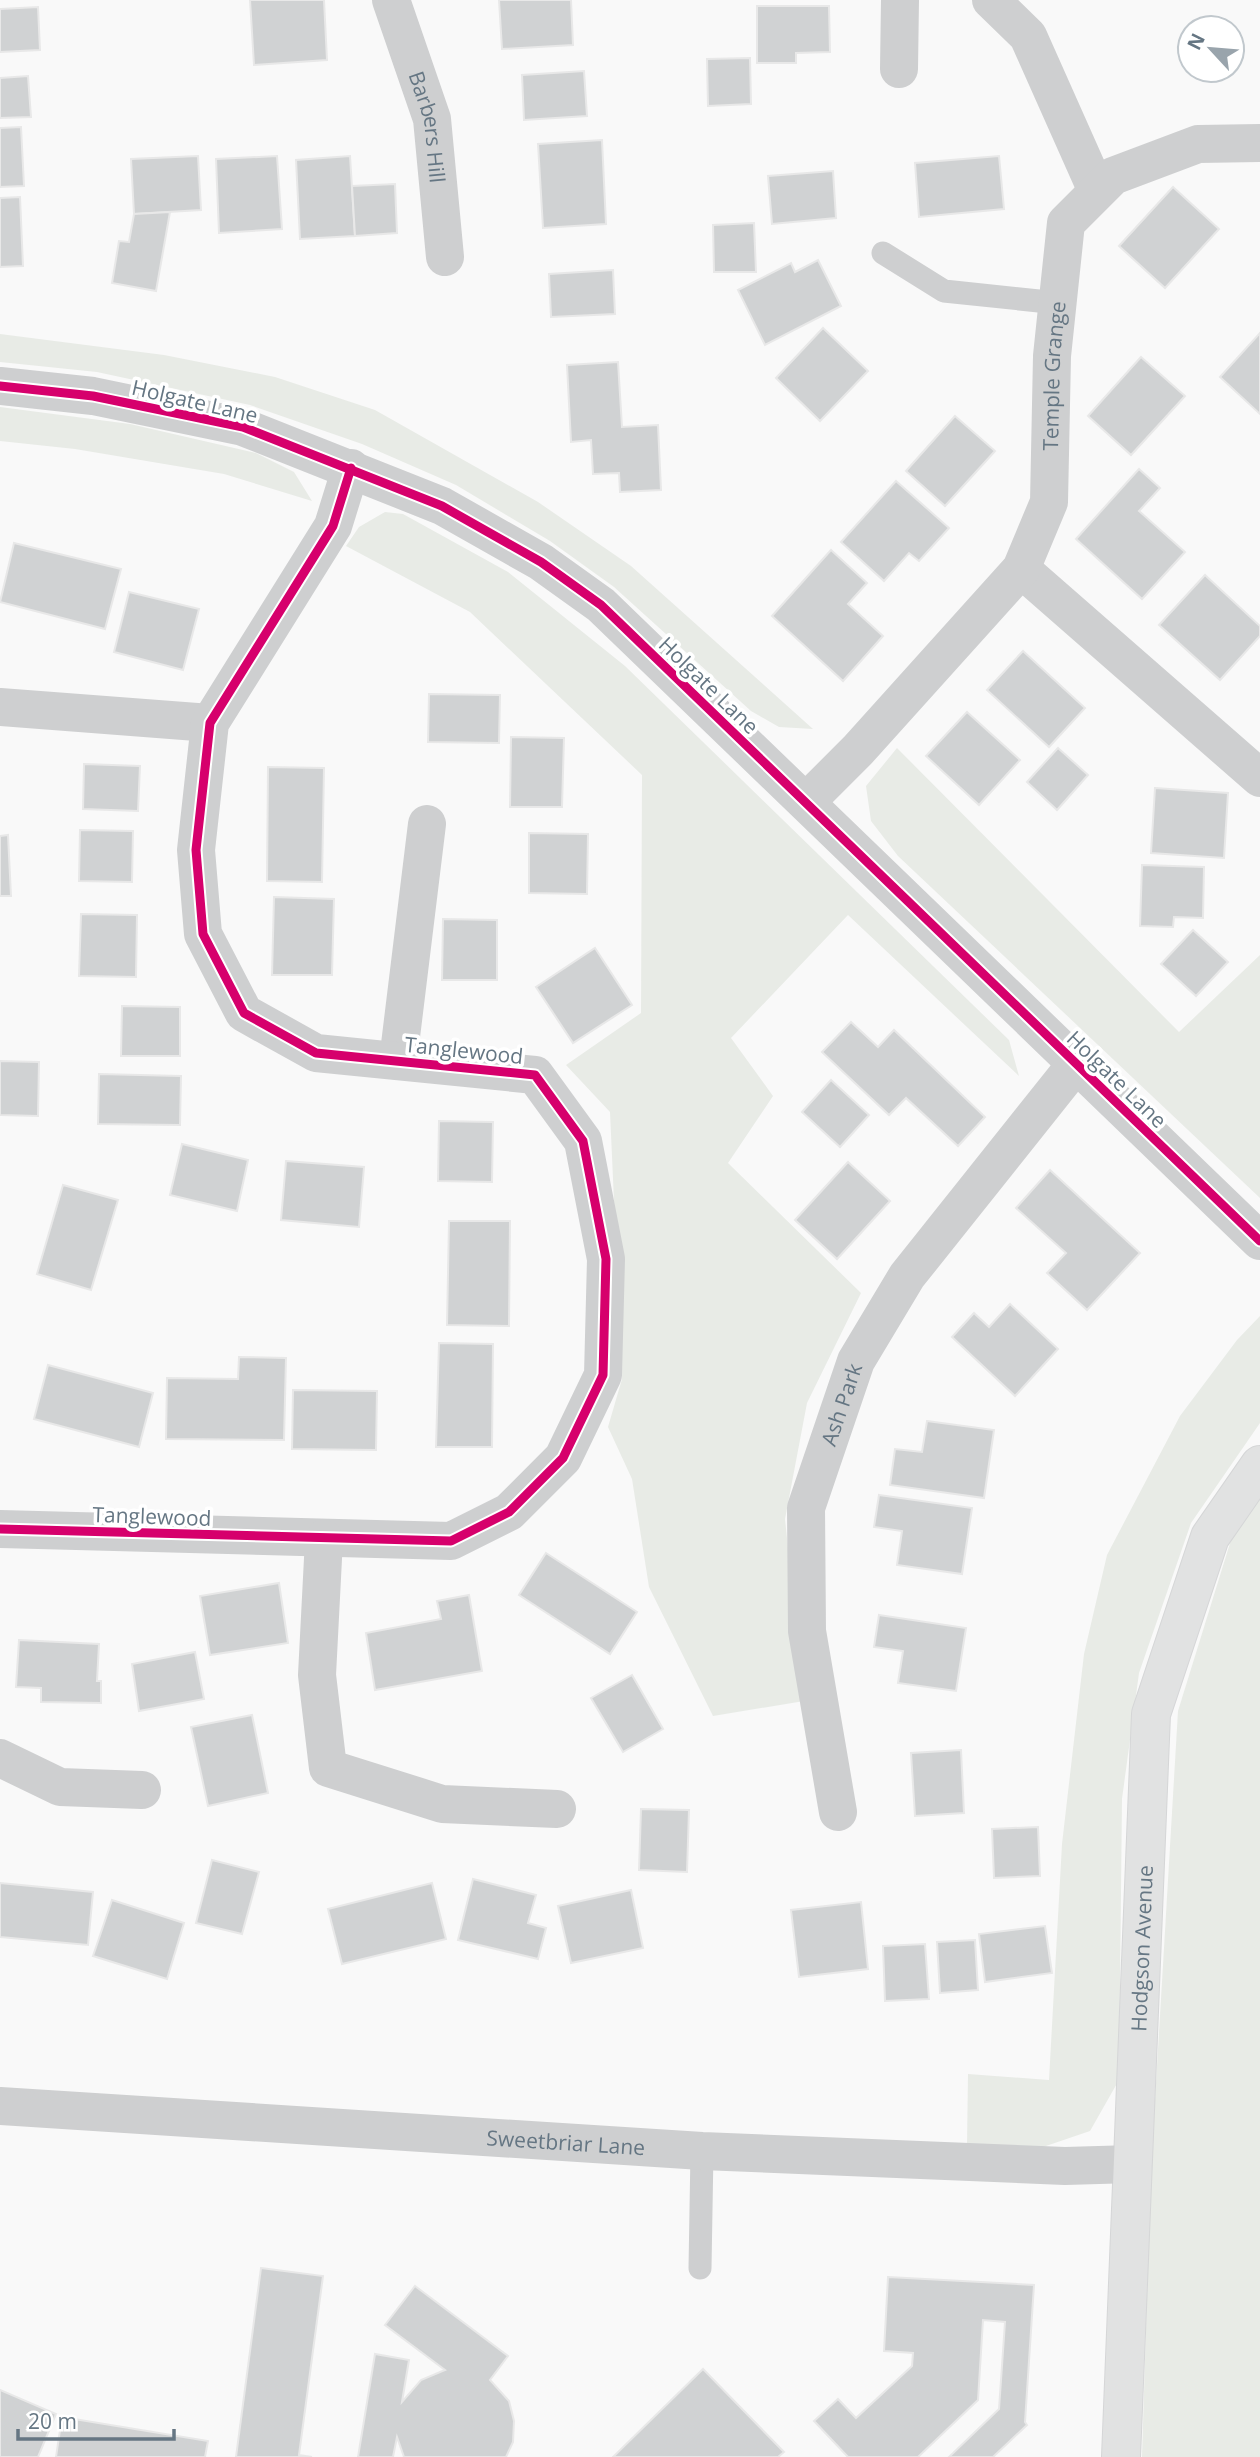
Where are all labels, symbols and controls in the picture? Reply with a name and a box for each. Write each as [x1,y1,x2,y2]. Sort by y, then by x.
north arrow [1176,14,1246,84]
text: N [1181,29,1211,54]
street label: Barbers Hill [403,67,452,184]
street label: Temple Grange [1036,300,1072,451]
street label: Holgate Lane [129,373,261,429]
street label: Holgate Lane [653,630,765,740]
street label: Holgate Lane [1061,1024,1173,1134]
street label: Tanglewood [403,1030,525,1070]
street label: Ash Park [814,1359,868,1449]
street label: Tanglewood [92,1500,212,1532]
street label: Hodgson Avenue [1124,1865,1159,2032]
street label: Sweetbriar Lane [486,2123,646,2161]
scale bar [18,2398,173,2442]
text: 20 m [28,2407,77,2435]

